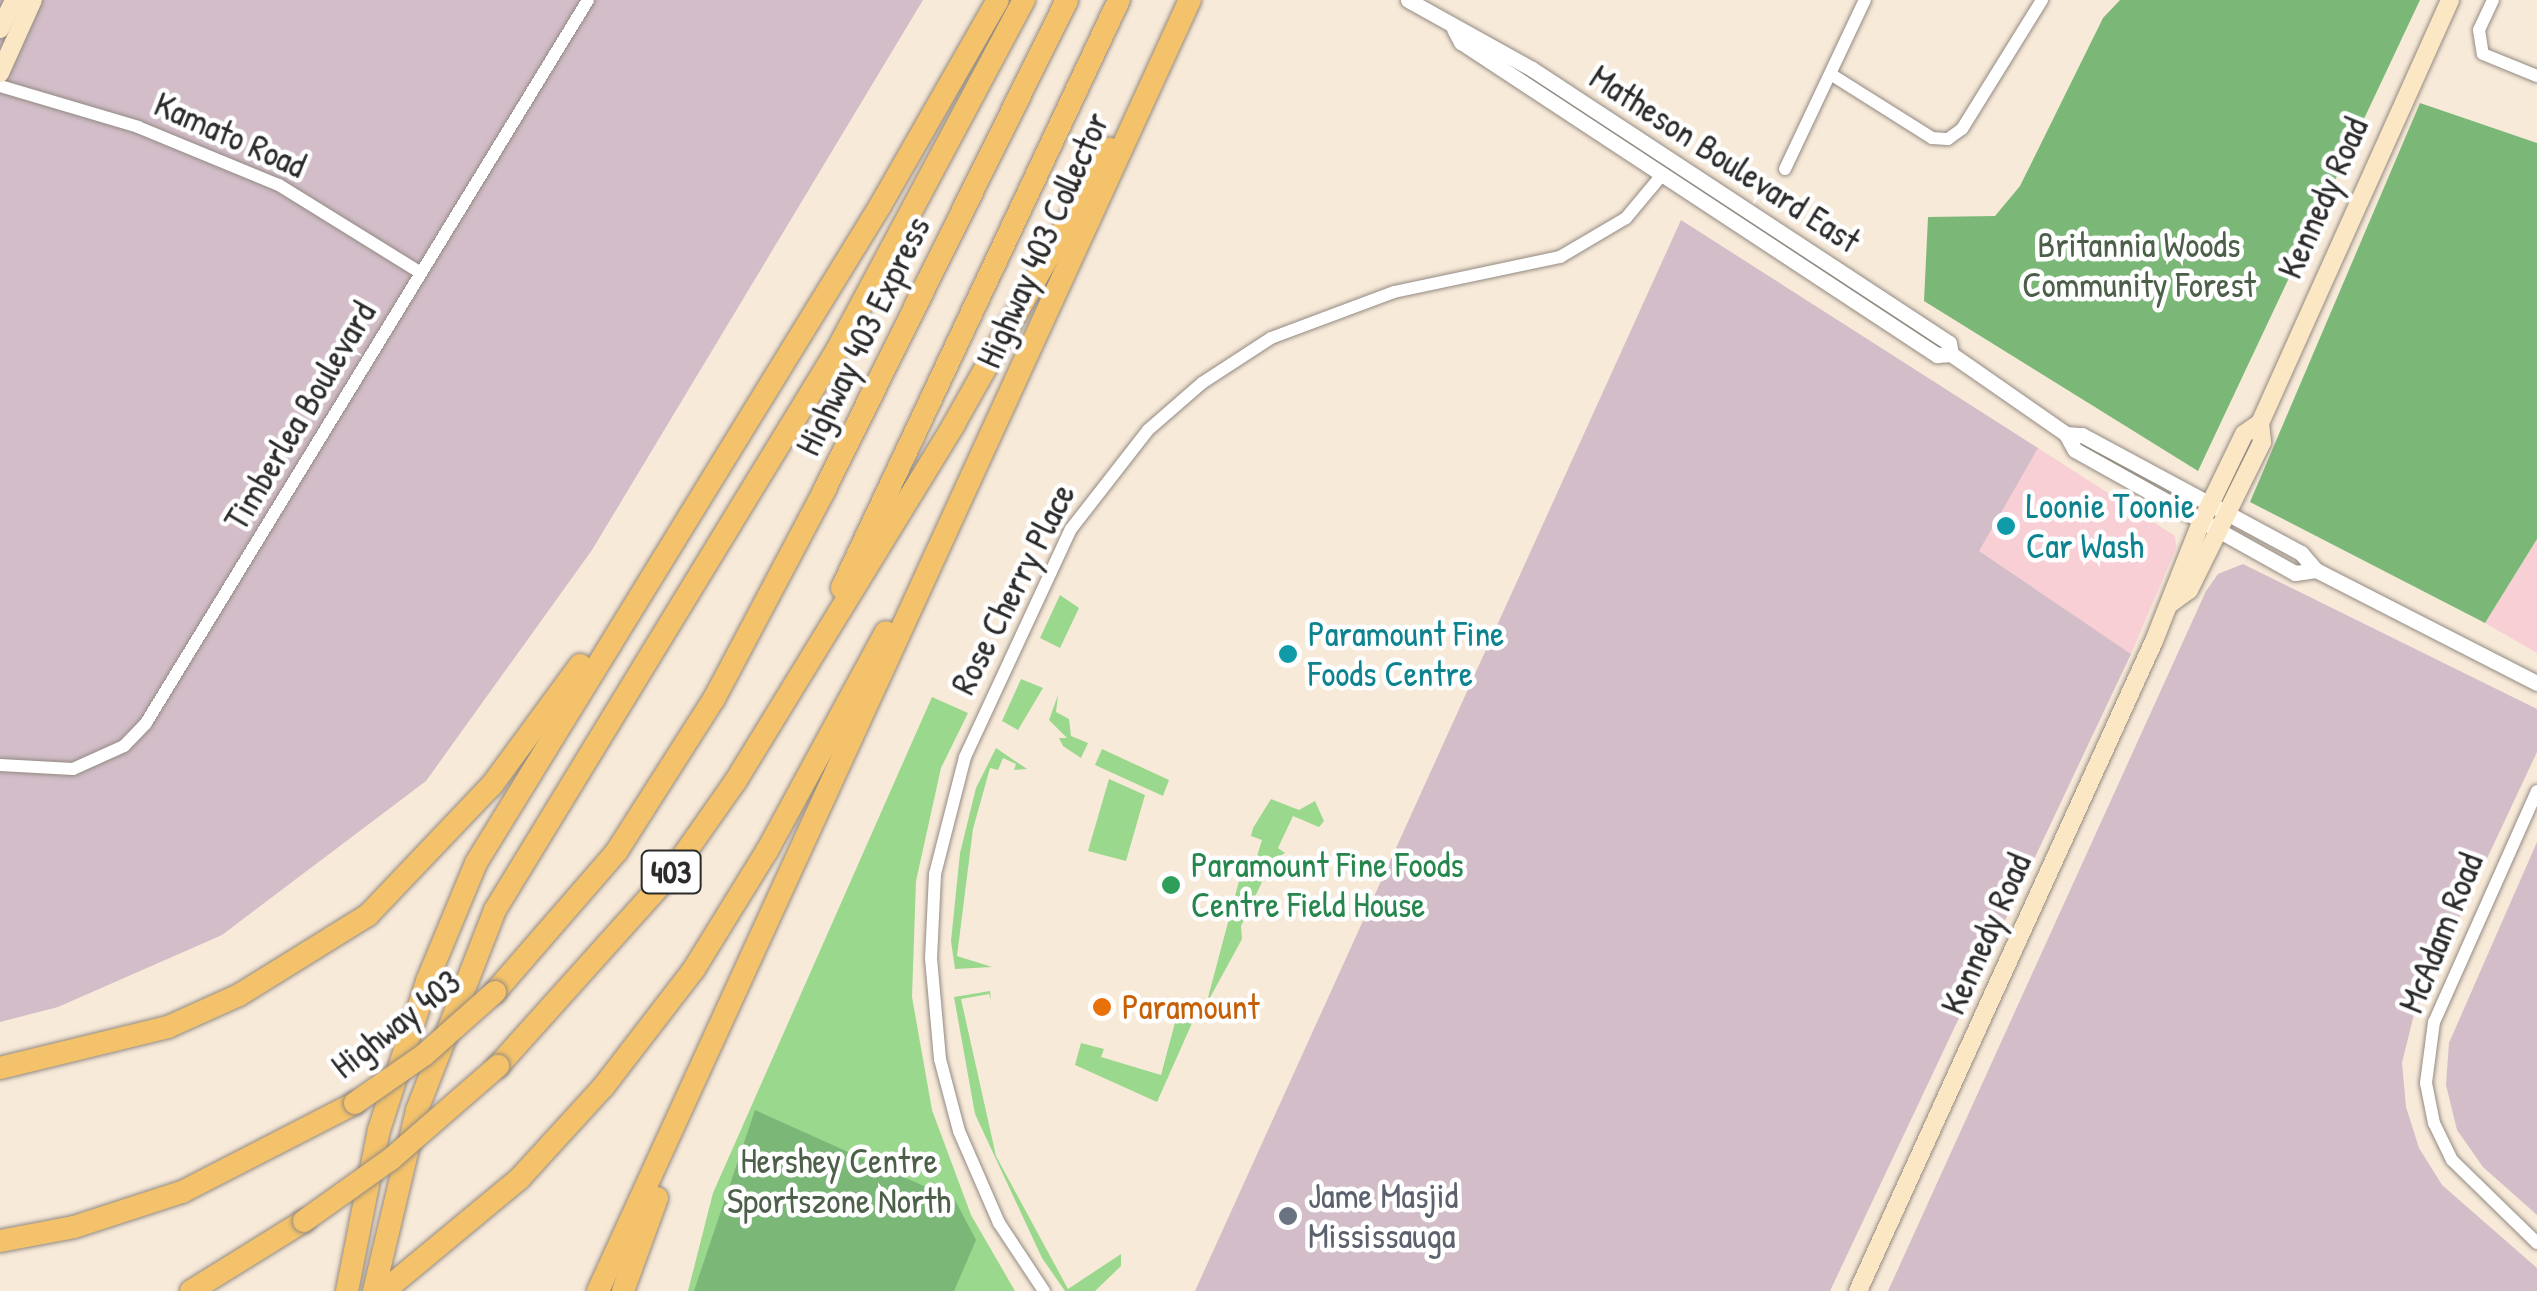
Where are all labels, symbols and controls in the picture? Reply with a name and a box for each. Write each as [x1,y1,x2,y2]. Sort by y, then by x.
street label: Matheson Boulevard East [1582,56,1868,262]
street label: Kamato Road [148,83,312,187]
street label: Highway 403 Collector [968,106,1118,374]
street label: Kennedy Road [2269,111,2377,285]
street label: Highway 403 Express [787,210,939,462]
park label: Britannia Woods Community Forest [2022,224,2256,306]
street label: Timberlea Boulevard [215,294,385,538]
street label: Rose Cherry Place [942,477,1084,701]
place label: Loonie Toonie Car Wash [2026,485,2195,567]
marker: Loonie Toonie Car Wash [1995,515,2017,537]
place label: Paramount Fine Foods Centre [1308,613,1504,695]
marker: Paramount Fine Foods Centre [1277,643,1299,665]
place label: Paramount Fine Foods Centre Field House [1191,844,1464,926]
road number: 403 [638,845,704,899]
street label: Kennedy Road [1932,847,2040,1021]
street label: McAdam Road [2390,847,2492,1019]
marker: Paramount Fine Foods Centre Field House [1160,874,1182,896]
street label: Highway 403 [323,961,469,1087]
place label: Paramount [1122,986,1260,1028]
marker: Paramount [1091,996,1113,1018]
park label: Hershey Centre Sportszone North [727,1140,951,1222]
place label: Jame Masjid Mississauga [1308,1175,1458,1257]
marker: Jame Masjid Mississauga [1277,1205,1299,1227]

